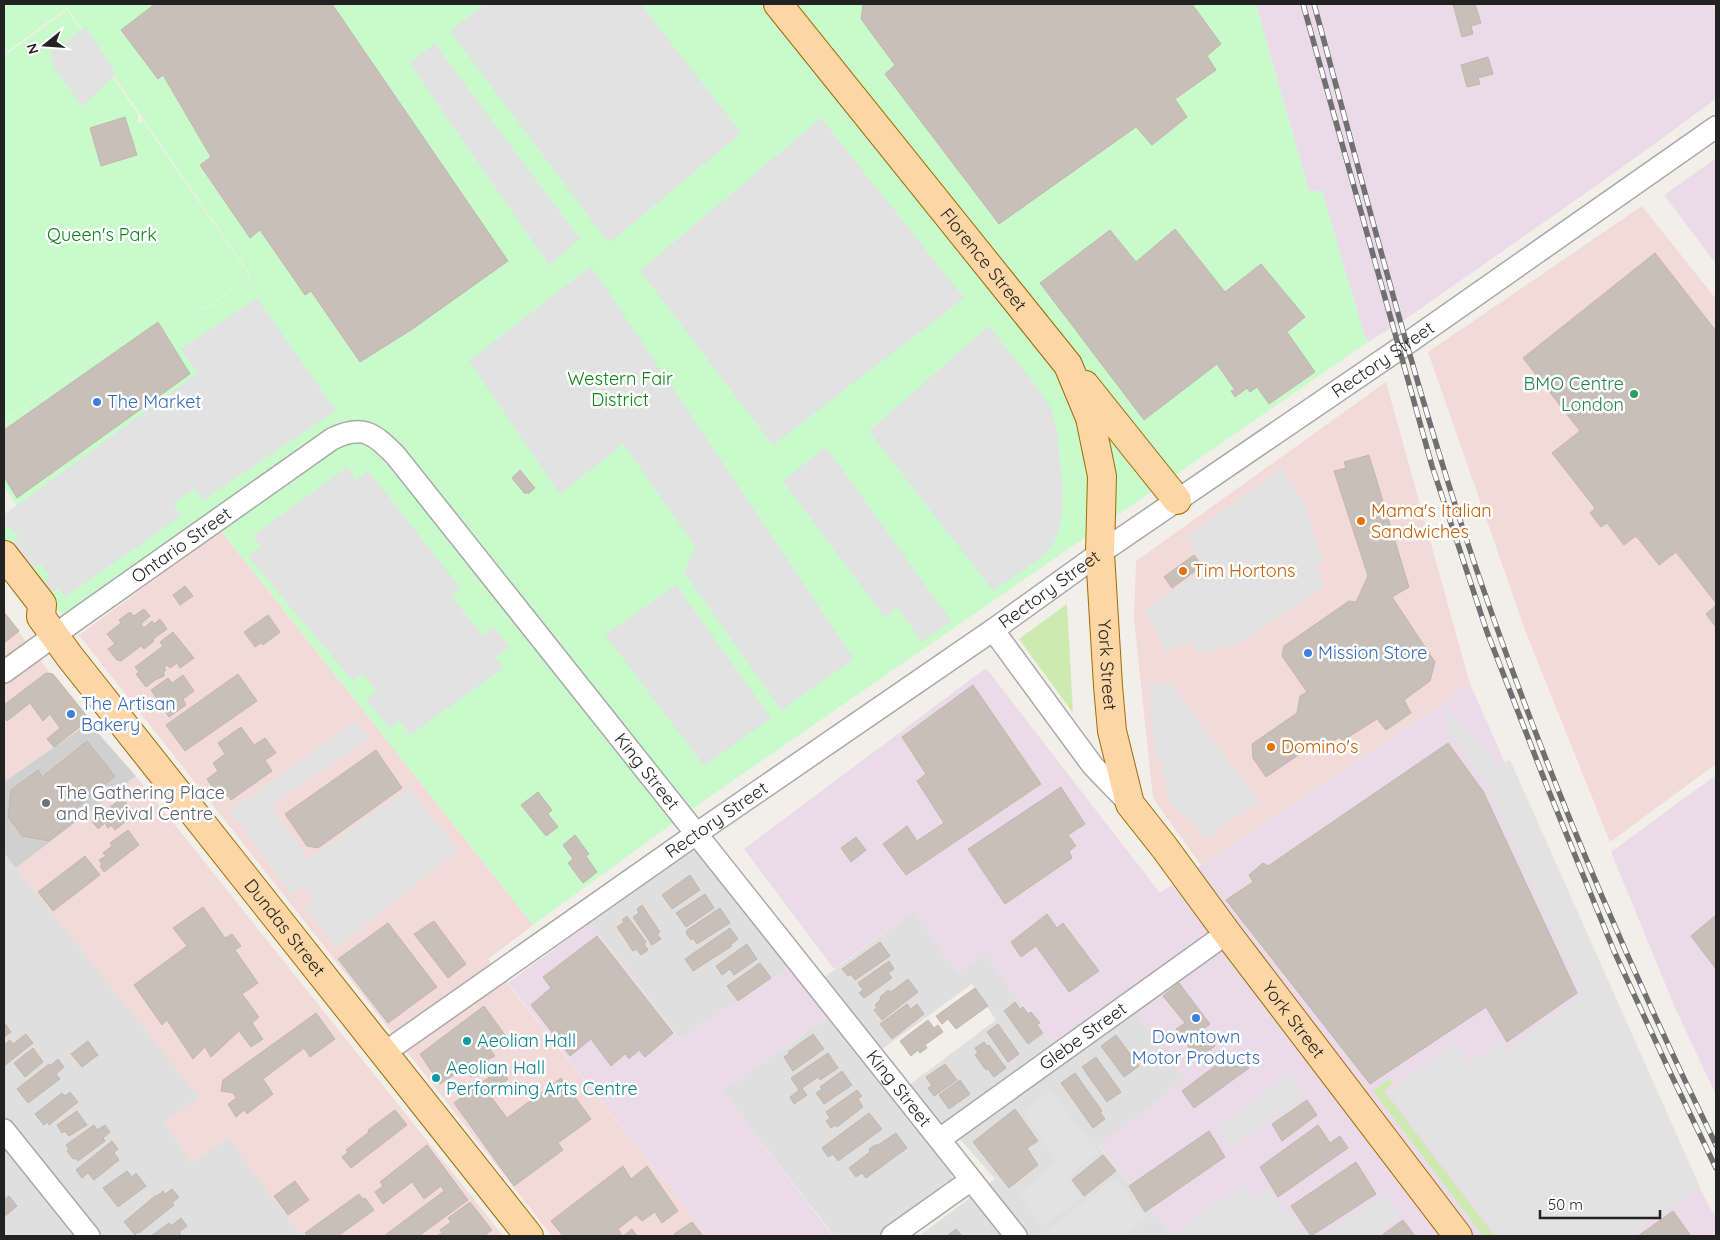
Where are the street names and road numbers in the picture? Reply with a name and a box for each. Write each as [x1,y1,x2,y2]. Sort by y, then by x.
street label: Florence Street [935,203,1032,316]
street label: Rectory Street [1327,316,1439,403]
street label: Ontario Street [127,502,236,588]
street label: Rectory Street [994,545,1104,633]
street label: York Street [1093,619,1122,711]
street label: King Street [610,728,685,814]
street label: Rectory Street [660,776,772,863]
street label: Dundas Street [239,874,331,981]
street label: York Street [1257,976,1330,1063]
street label: Glebe Street [1035,997,1131,1075]
street label: King Street [862,1045,937,1131]

